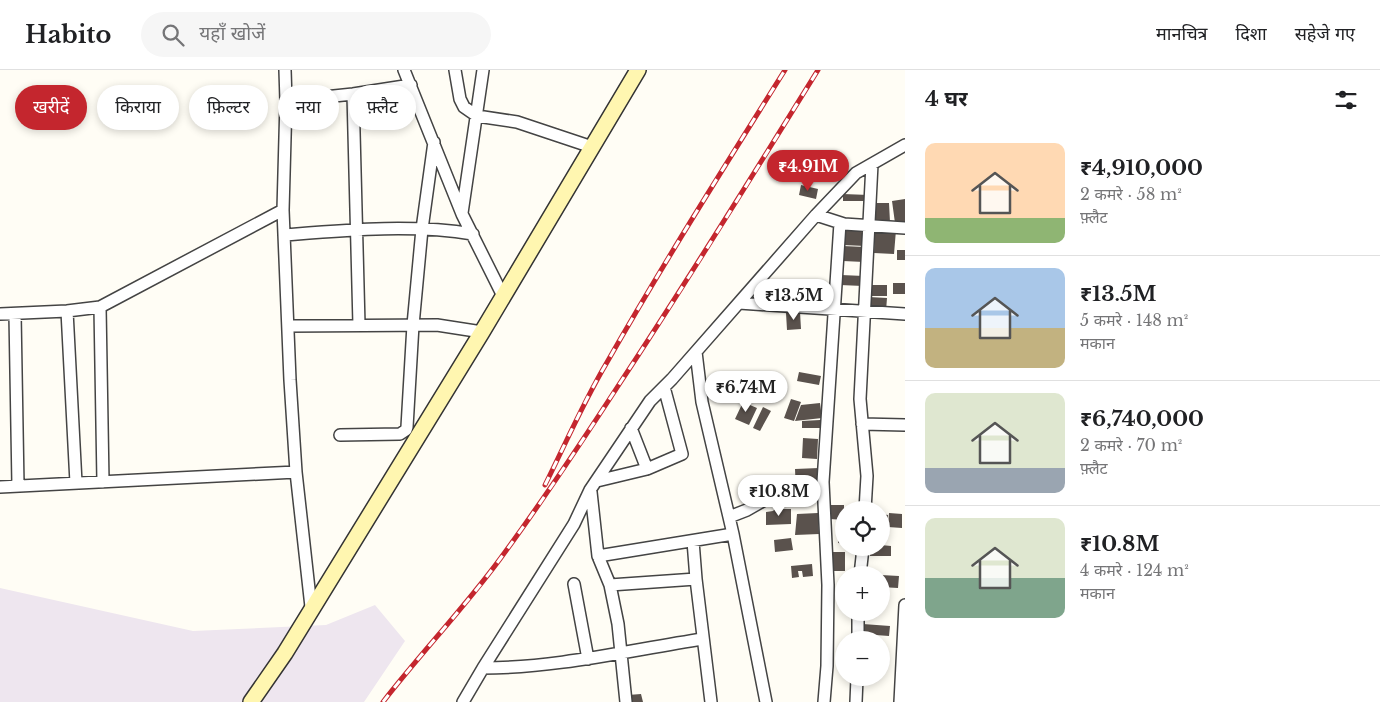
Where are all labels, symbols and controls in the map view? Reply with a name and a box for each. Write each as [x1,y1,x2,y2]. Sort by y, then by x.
search box [141,12,491,57]
text: Habito [25,20,111,49]
icon: search [159,21,187,49]
text: यहाँ खोजें [199,22,265,45]
text: मानचित्र [1156,23,1208,45]
text: दिशा [1236,23,1267,45]
text: सहेजे गए [1295,23,1355,45]
chip: खरीदें [15,85,87,130]
chip: किराया [97,85,179,130]
chip: फ़िल्टर [189,85,268,130]
chip: नया [278,85,339,130]
chip: फ़्लैट [349,85,416,130]
text: 4 घर [925,86,967,112]
icon: filters [1332,86,1360,114]
pin: ₹4.91M [767,150,849,192]
text: ₹4,910,000 [1080,155,1203,181]
text: ₹4.91M [778,156,838,176]
icon: home [965,163,1025,223]
text: 2 कमरे · 58 m² [1080,184,1182,204]
text: फ़्लैट [1080,207,1108,227]
pin: ₹13.5M [753,278,835,321]
text: ₹13.5M [1080,281,1157,307]
text: ₹13.5M [765,285,823,305]
icon: home [965,288,1025,348]
text: 5 कमरे · 148 m² [1080,310,1188,330]
text: मकान [1080,333,1115,353]
pin: ₹6.74M [705,370,787,413]
text: ₹6.74M [716,377,776,397]
text: ₹6,740,000 [1080,406,1204,432]
icon: home [965,413,1025,473]
text: 2 कमरे · 70 m² [1080,435,1182,455]
text: फ़्लैट [1080,458,1108,478]
pin: ₹10.8M [738,474,820,517]
text: ₹10.8M [749,481,809,501]
map controls [835,501,890,686]
button: locate [835,501,890,556]
text: ₹10.8M [1080,531,1159,557]
icon: home [965,538,1025,598]
text: 4 कमरे · 124 m² [1080,560,1189,580]
button: + [835,566,890,621]
text: मकान [1080,583,1115,603]
button: − [835,631,890,686]

